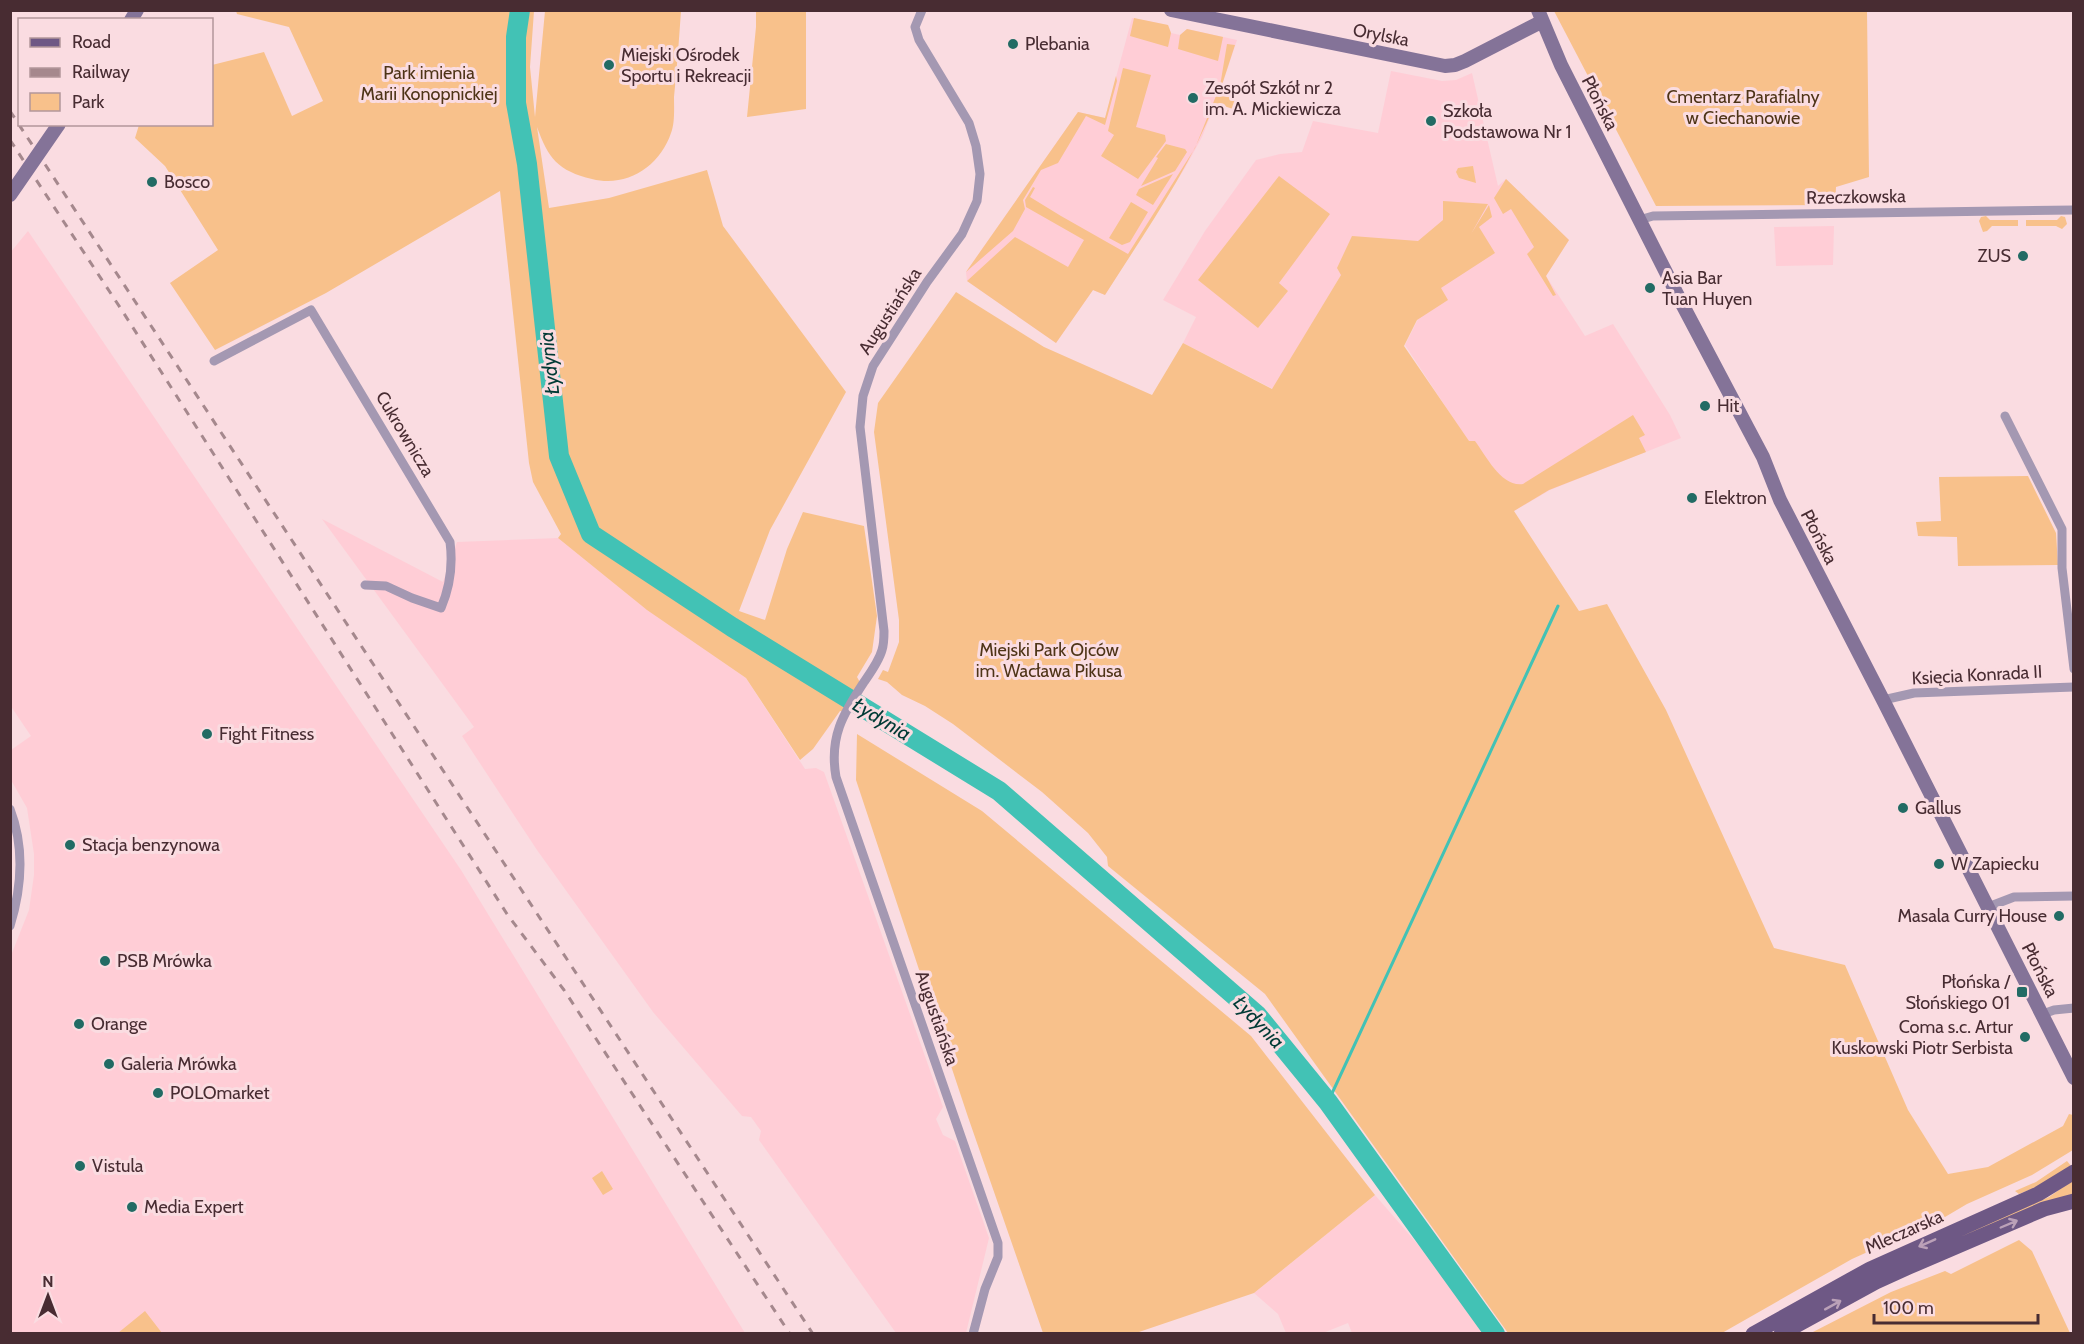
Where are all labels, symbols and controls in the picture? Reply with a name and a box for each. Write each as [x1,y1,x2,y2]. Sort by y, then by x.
legend [18,18,213,126]
street label: Orylska [1351,19,1411,51]
text: Road [72,31,111,53]
place label: Plebania [1025,33,1090,55]
marker: Plebania [1006,37,1020,51]
place label: Miejski Ośrodek Sportu i Rekreacji [621,44,751,87]
marker: Miejski Ośrodek Sportu i Rekreacji [602,58,616,72]
text: Railway [72,61,130,83]
park label: Park imienia Marii Konopnickiej [361,62,497,105]
street label: Płońska [1577,72,1623,134]
place label: Zespół Szkół nr 2 im. A. Mickiewicza [1205,77,1341,120]
park label: Cmentarz Parafialny w Ciechanowie [1666,86,1820,129]
text: Park [72,91,105,113]
marker: Zespół Szkół nr 2 im. A. Mickiewicza [1186,91,1200,105]
place label: Szkoła Podstawowa Nr 1 [1443,100,1571,143]
marker: Szkoła Podstawowa Nr 1 [1424,114,1438,128]
place label: Bosco [164,171,210,193]
marker: Bosco [145,175,159,189]
street label: Rzeczkowska [1806,185,1906,209]
place label: ZUS [1978,245,2011,267]
marker: ZUS [2016,249,2030,263]
street label: Augustiańska [854,263,926,358]
place label: Asia Bar Tuan Huyen [1662,267,1752,310]
marker: Asia Bar Tuan Huyen [1643,281,1657,295]
water label: Łydynia [534,330,564,396]
street label: Cukrownicza [371,387,439,481]
place label: Hit [1717,395,1739,417]
marker: Hit [1698,399,1712,413]
place label: Elektron [1704,487,1767,509]
marker: Elektron [1685,491,1699,505]
street label: Płońska [1796,506,1842,568]
park label: Miejski Park Ojców im. Wacława Pikusa [976,639,1123,682]
street label: Księcia Konrada II [1911,661,2043,689]
water label: Łydynia [849,692,915,746]
place label: Fight Fitness [219,723,314,745]
marker: Fight Fitness [200,727,214,741]
place label: Gallus [1915,797,1961,819]
marker: Gallus [1896,801,1910,815]
place label: Stacja benzynowa [82,834,220,856]
marker: Stacja benzynowa [63,838,77,852]
place label: W Zapiecku [1951,853,2039,875]
marker: W Zapiecku [1932,857,1946,871]
place label: Masala Curry House [1898,905,2047,927]
marker: Masala Curry House [2052,909,2066,923]
street label: Płońska [2017,939,2063,1001]
place label: PSB Mrówka [117,950,212,972]
marker: PSB Mrówka [98,954,112,968]
street label: Augustiańska [911,968,964,1069]
place label: Płońska / Słońskiego 01 [1905,971,2011,1014]
marker: Płońska / Słońskiego 01 [2015,985,2029,999]
water label: Łydynia [1229,991,1289,1053]
place label: Orange [91,1013,147,1035]
place label: Coma s.c. Artur Kuskowski Piotr Serbista [1831,1016,2013,1059]
marker: Orange [72,1017,86,1031]
marker: Coma s.c. Artur Kuskowski Piotr Serbista [2018,1030,2032,1044]
place label: Galeria Mrówka [121,1053,237,1075]
marker: Galeria Mrówka [102,1057,116,1071]
place label: POLOmarket [170,1082,270,1104]
marker: POLOmarket [151,1086,165,1100]
place label: Vistula [92,1155,144,1177]
marker: Vistula [73,1159,87,1173]
place label: Media Expert [144,1196,244,1218]
marker: Media Expert [125,1200,139,1214]
street label: Mleczarska [1862,1205,1947,1259]
one-way arrow [2000,1217,2018,1229]
one-way arrow [1918,1237,1936,1249]
north arrow [18,1266,78,1326]
text: N [42,1272,54,1291]
scale bar [1874,1287,2038,1325]
text: 100 m [1883,1297,1934,1319]
one-way arrow [1823,1299,1841,1310]

